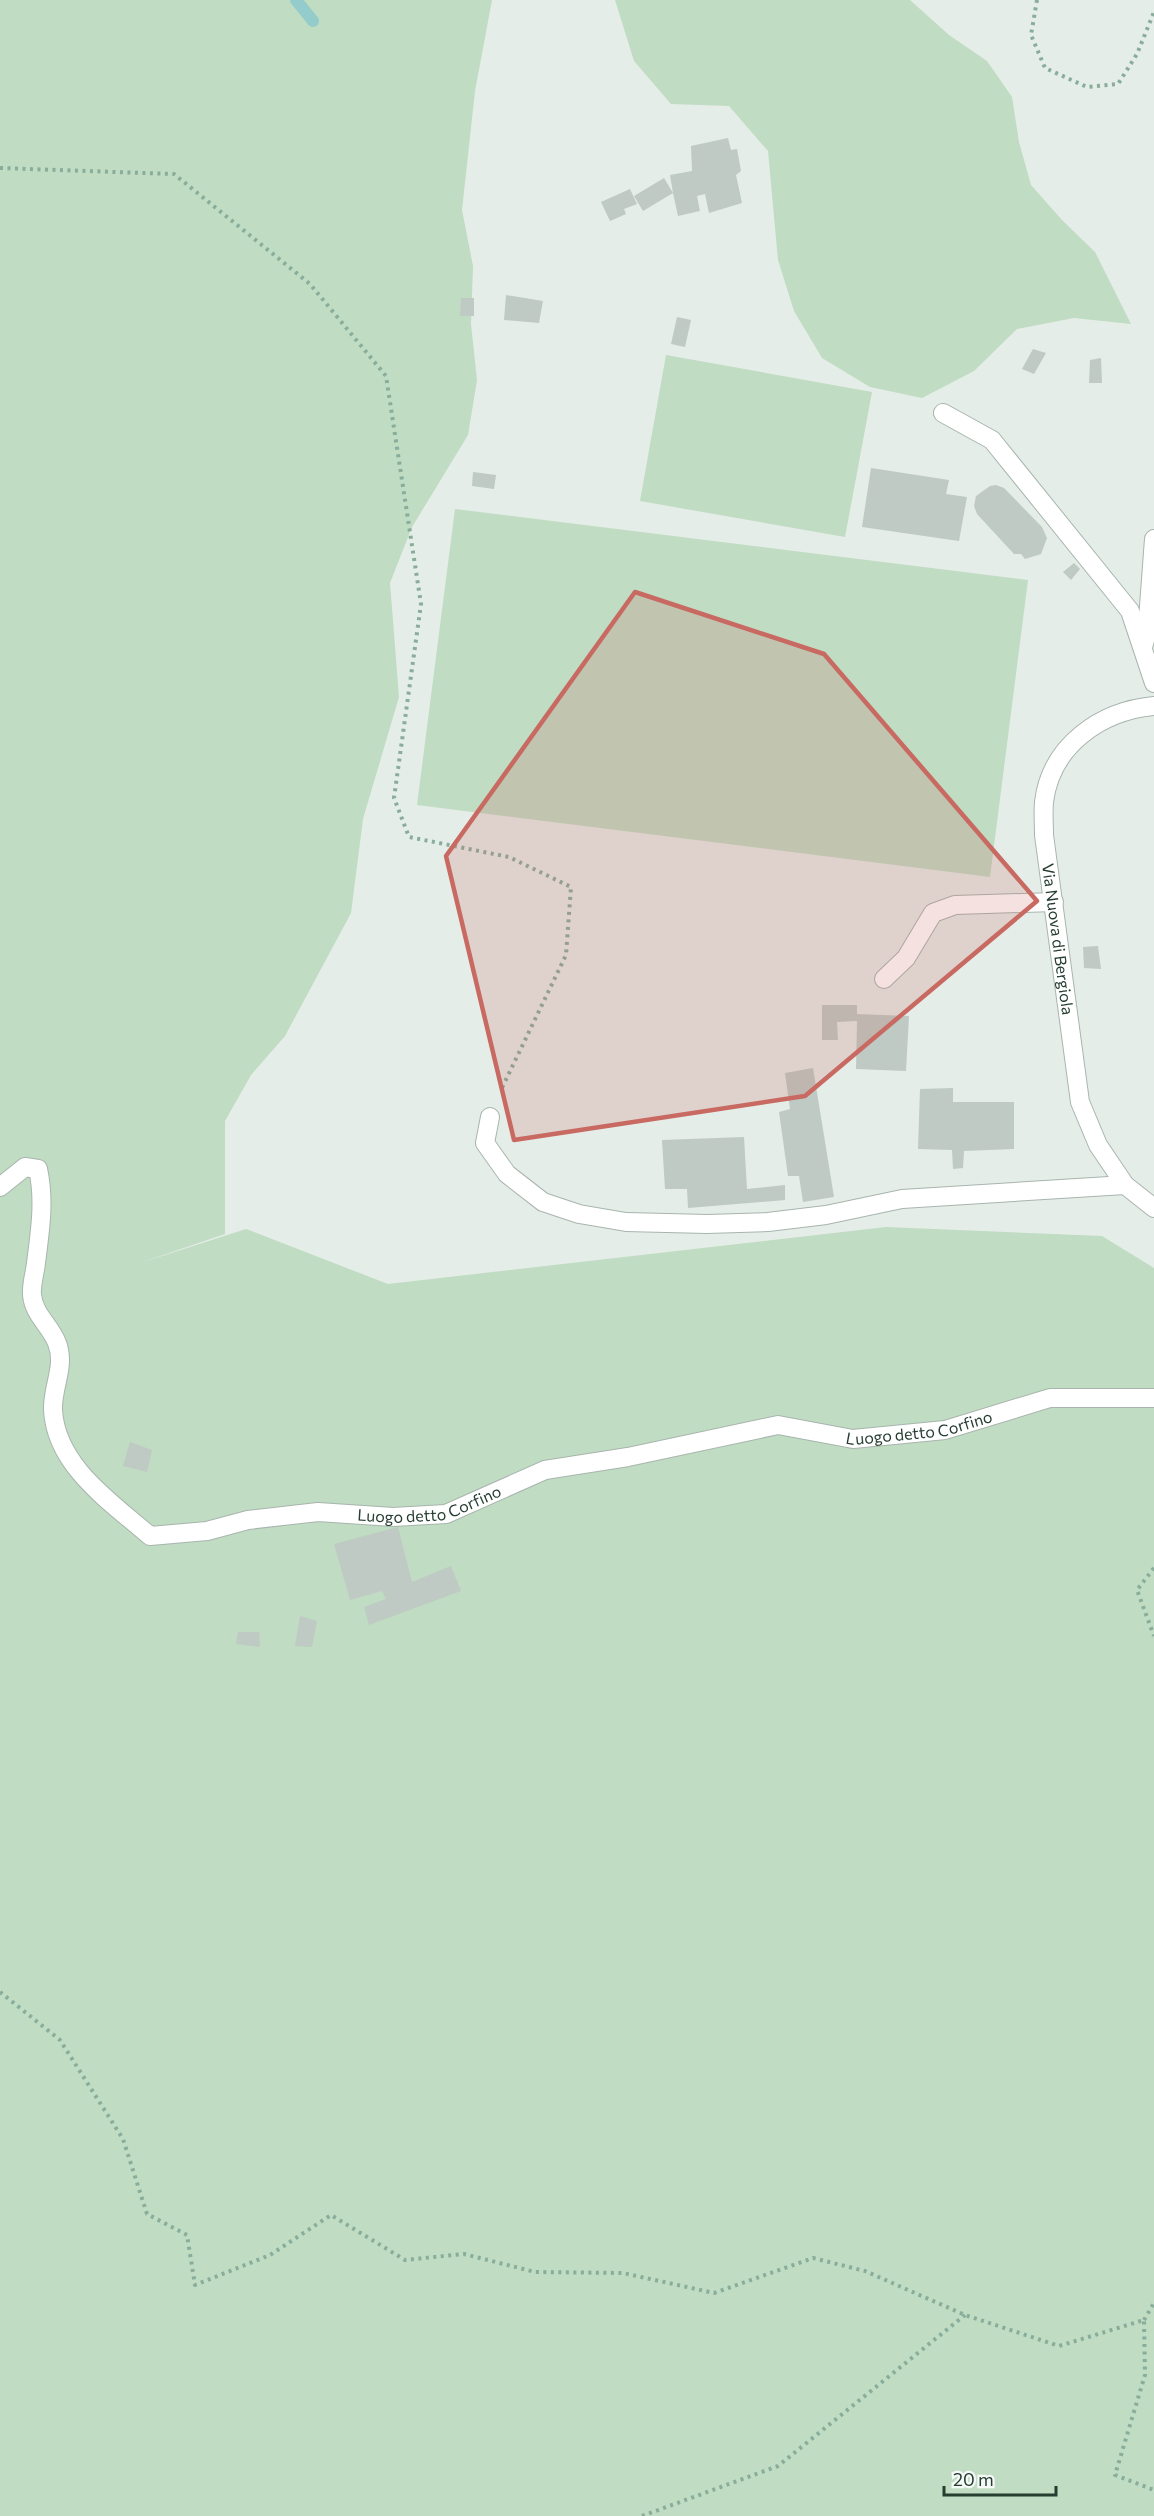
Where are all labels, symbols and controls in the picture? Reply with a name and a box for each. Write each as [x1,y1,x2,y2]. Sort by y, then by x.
street label: Via Nuova di Bergiola [1039,862,1078,1016]
street label: Luogo detto Corfino [845,1406,994,1448]
street label: Luogo detto Corfino [357,1481,504,1526]
scale bar [944,2459,1056,2497]
text: 20 m [953,2468,994,2490]

